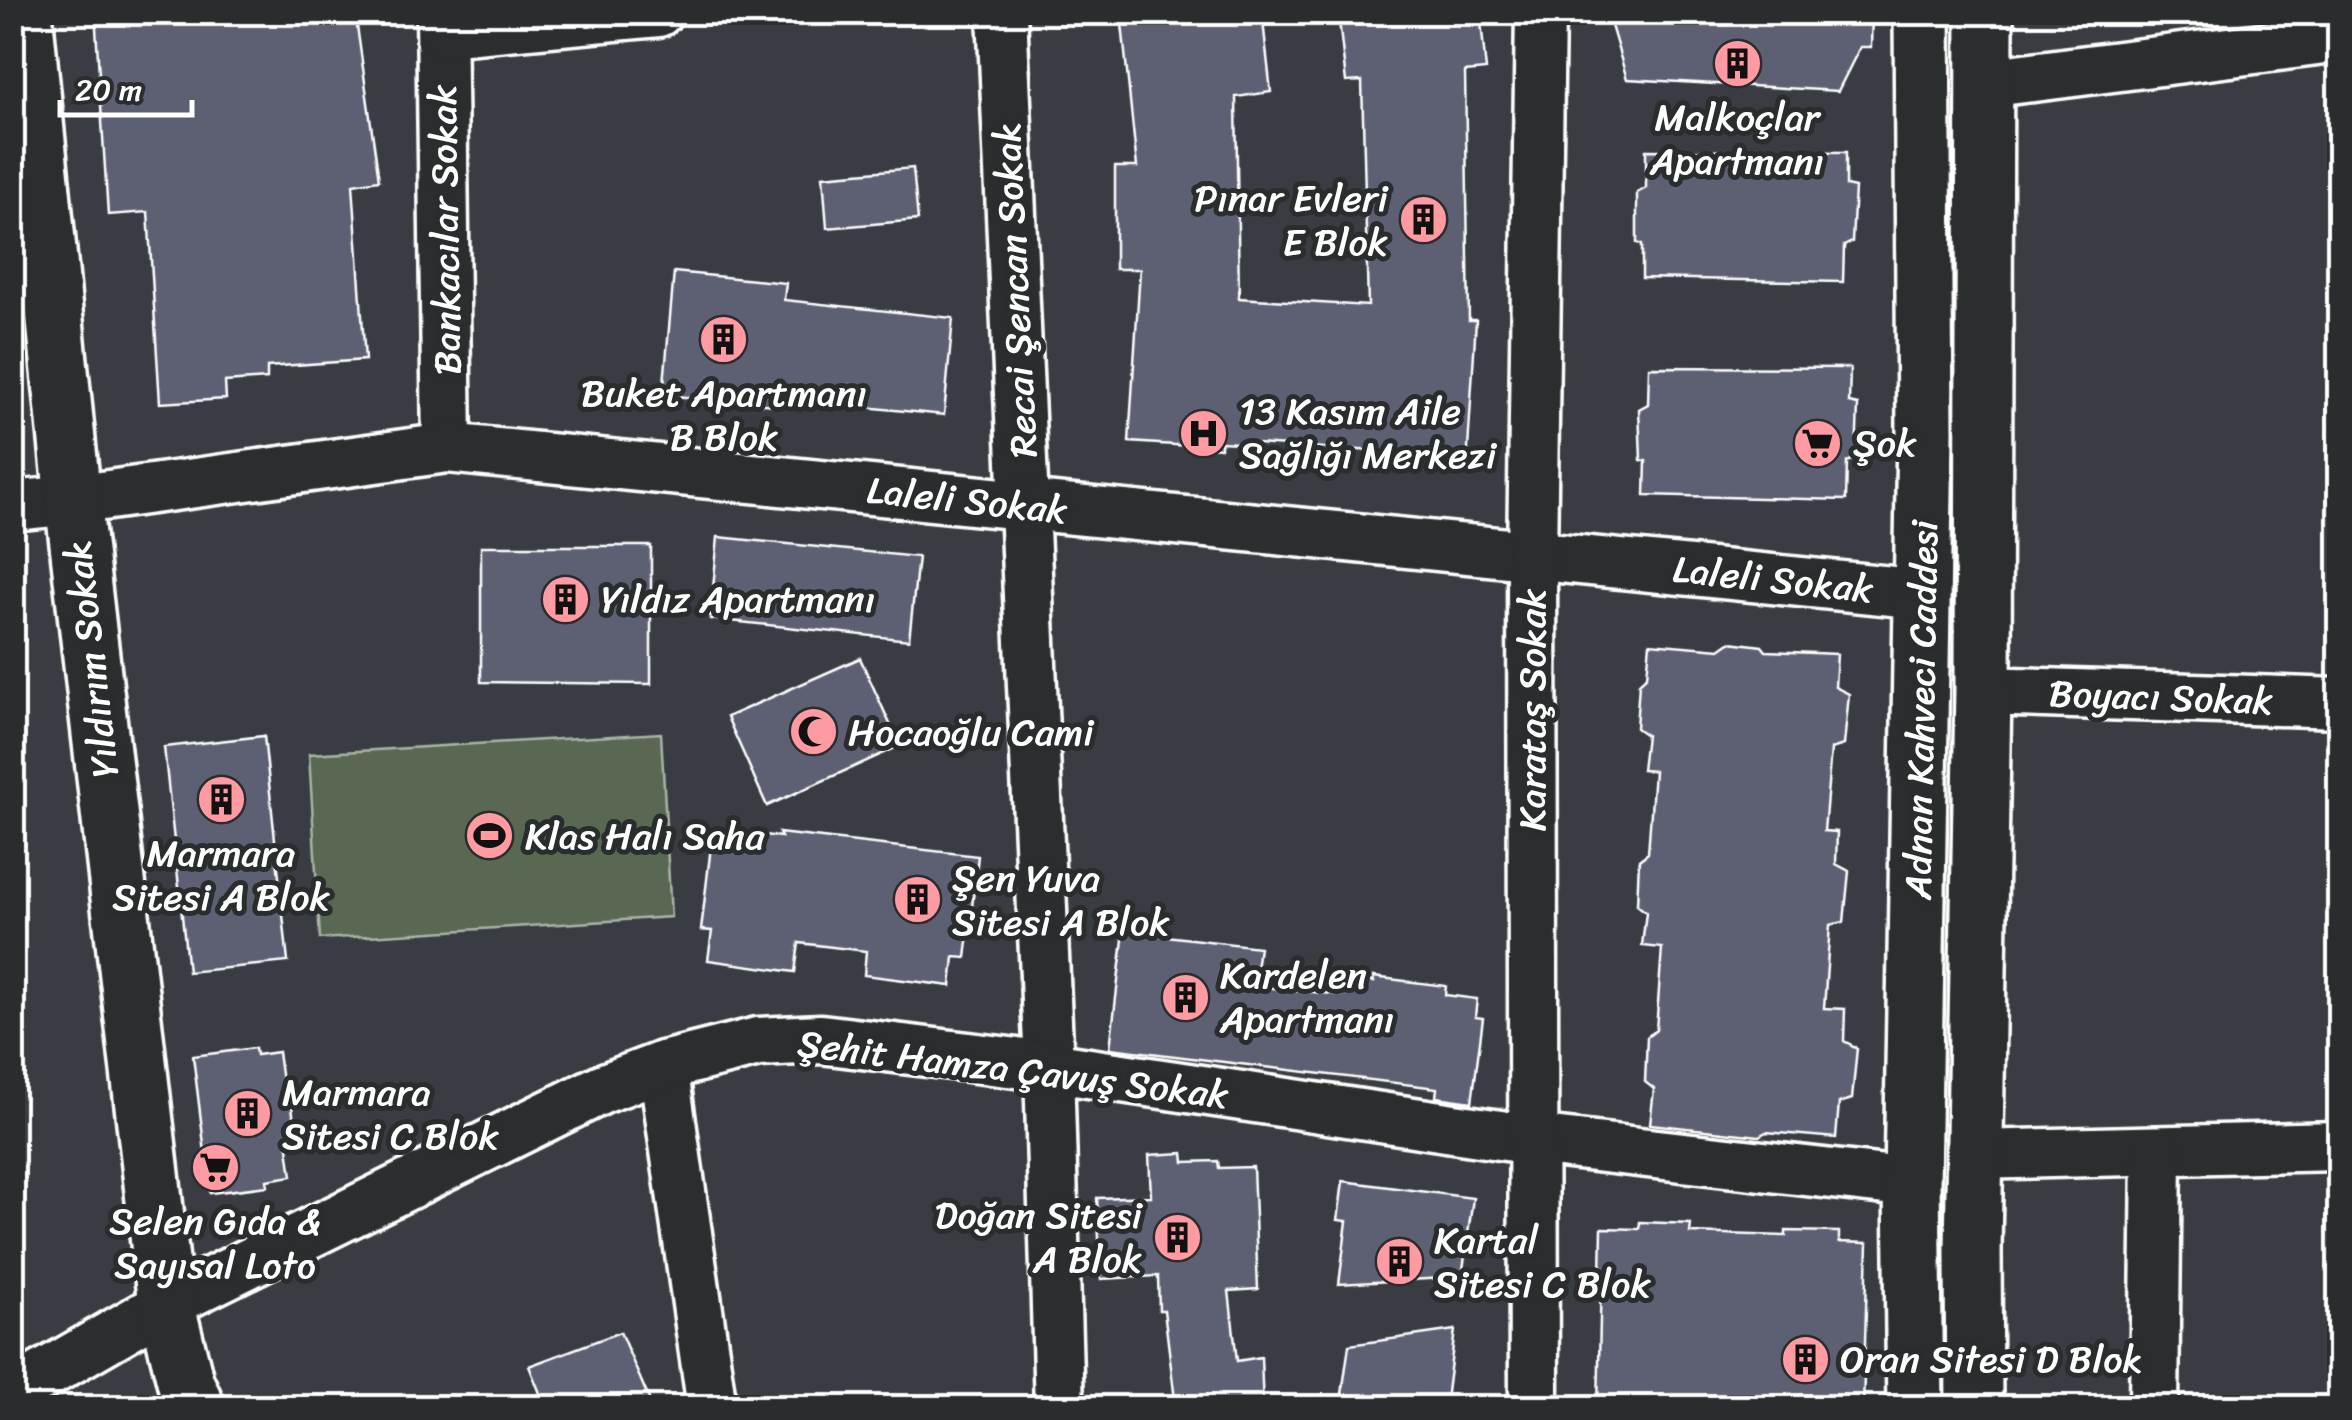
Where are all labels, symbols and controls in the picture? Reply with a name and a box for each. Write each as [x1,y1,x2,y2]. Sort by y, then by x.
building icon: Malkoçlar Apartmanı [1711,37,1763,89]
scale bar [60,55,192,117]
text: 20 m [75,63,142,117]
street label: Bankacılar Sokak [409,84,482,376]
place label: Malkoçlar Apartmanı [1649,84,1824,195]
street label: Recai Şencan Sokak [973,121,1058,459]
place label: Pınar Evleri E Blok [1194,165,1390,276]
building icon: Pınar Evleri E Blok [1397,194,1449,246]
building icon: Buket Apartmanı B Blok [698,313,750,365]
place label: Buket Apartmanı B Blok [581,360,867,471]
place label: 13 Kasım Aile Sağlığı Merkezi [1239,378,1498,489]
hospital icon: 13 Kasım Aile Sağlığı Merkezi [1178,407,1230,459]
place label: Şok [1853,410,1917,477]
supermarket icon: Şok [1792,417,1844,469]
street label: Laleli Sokak [864,457,1071,544]
street label: Adnan Kahveci Caddesi [1885,518,1958,901]
street label: Laleli Sokak [1670,536,1877,623]
street label: Yıldırım Sokak [44,537,139,781]
place label: Yıldız Apartmanı [601,566,875,633]
building icon: Yıldız Apartmanı [540,573,592,625]
street label: Karataş Sokak [1499,588,1566,831]
street label: Boyacı Sokak [2048,660,2274,735]
place label: Hocaoğlu Cami [848,699,1095,766]
mosque icon: Hocaoğlu Cami [787,706,839,758]
building icon: Marmara Sitesi A Blok [195,773,247,825]
place label: Klas Halı Saha [525,803,765,870]
sports icon: Klas Halı Saha [464,810,516,862]
place label: Marmara Sitesi A Blok [112,820,331,931]
place label: Şen Yuva Sitesi A Blok [952,845,1170,956]
building icon: Şen Yuva Sitesi A Blok [891,874,943,926]
place label: Kardelen Apartmanı [1219,942,1394,1053]
building icon: Kardelen Apartmanı [1159,971,1211,1023]
street label: Şehit Hamza Çavuş Sokak [794,1010,1233,1129]
place label: Marmara Sitesi C Blok [282,1059,499,1170]
building icon: Marmara Sitesi C Blok [221,1088,273,1140]
supermarket icon: Selen Gıda & Sayısal Loto [189,1141,241,1193]
place label: Doğan Sitesi A Blok [935,1182,1144,1293]
place label: Selen Gıda & Sayısal Loto [109,1188,321,1299]
place label: Kartal Sitesi C Blok [1434,1207,1651,1318]
building icon: Doğan Sitesi A Blok [1151,1211,1203,1263]
building icon: Kartal Sitesi C Blok [1373,1236,1425,1288]
place label: Oran Sitesi D Blok [1840,1326,2143,1393]
building icon: Oran Sitesi D Blok [1779,1333,1831,1385]

